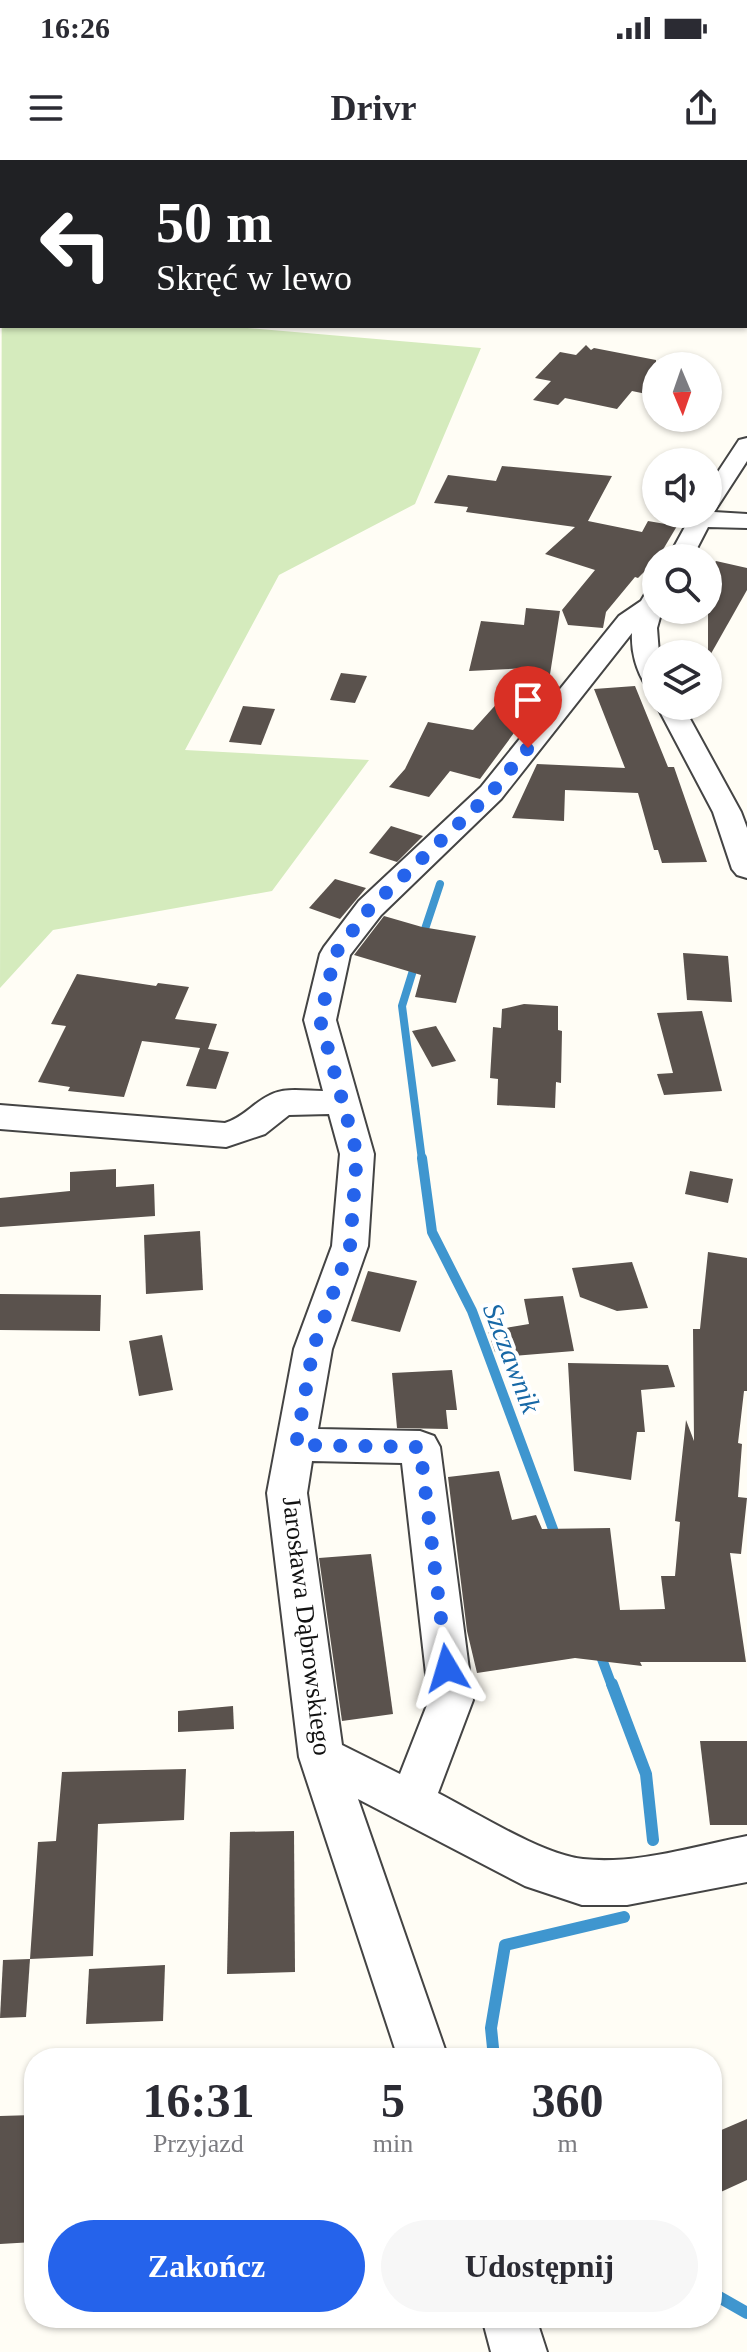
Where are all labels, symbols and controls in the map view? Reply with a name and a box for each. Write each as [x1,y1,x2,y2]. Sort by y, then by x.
text: 16:26 [40,11,110,44]
icon: menu [24,86,68,130]
icon: share [679,86,723,130]
text: Drivr [331,88,416,128]
icon: left [24,192,128,296]
text: 50 m [156,192,273,254]
text: Skręć w lewo [156,258,352,298]
north arrow [642,352,722,432]
map controls [642,352,722,720]
button: sound [642,448,722,528]
button: search [642,544,722,624]
button: layers [642,640,722,720]
pin [494,666,562,748]
icon: arrive [506,678,550,722]
water label: Szczawnik [477,1299,547,1418]
street label: Jarosława Dąbrowskiego [277,1495,337,1757]
position arrow [405,1626,489,1710]
text: 16:31 [142,2074,254,2127]
text: 5 [381,2074,405,2127]
text: 360 [532,2074,604,2127]
text: Przyjazd [153,2129,244,2158]
text: min [373,2129,413,2158]
text: m [557,2129,578,2158]
button: Zakończ [48,2220,365,2312]
button: Udostępnij [381,2220,698,2312]

